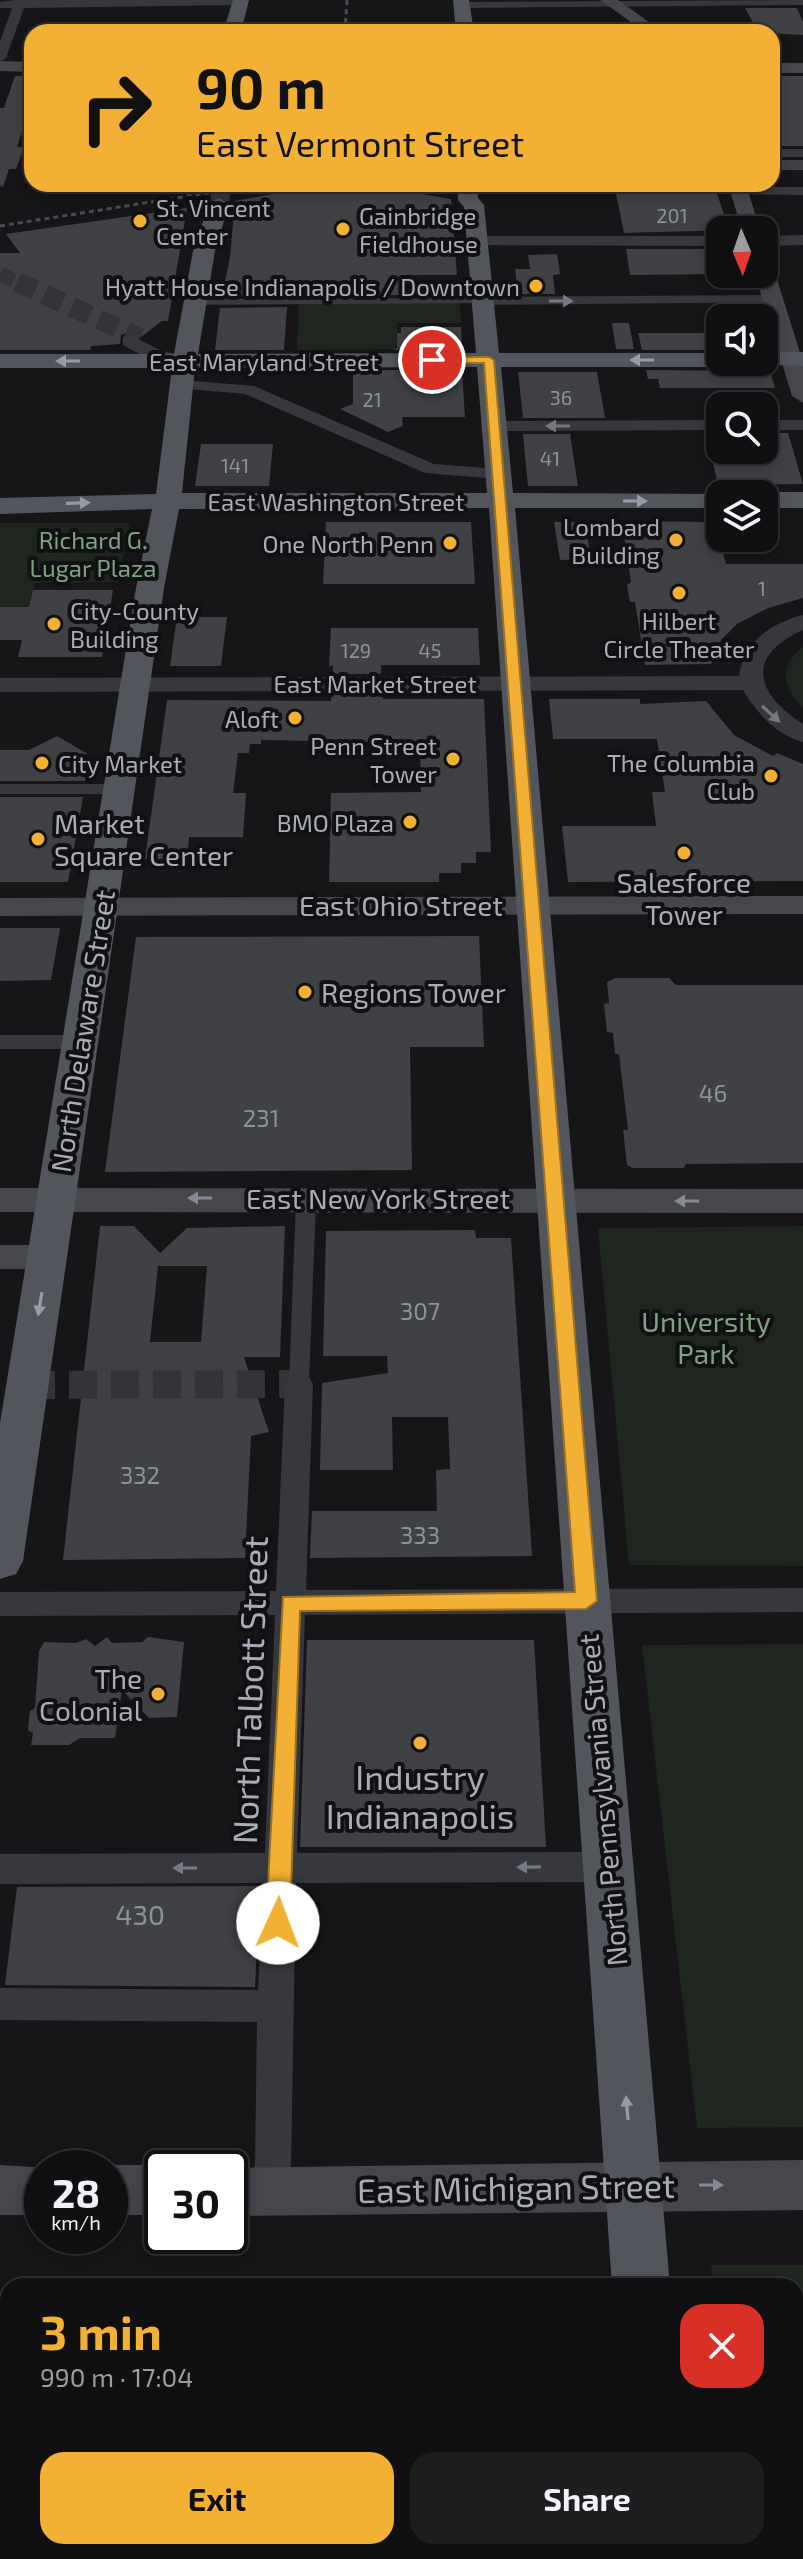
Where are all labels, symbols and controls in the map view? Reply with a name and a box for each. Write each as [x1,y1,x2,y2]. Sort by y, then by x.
text: 90 m [196,53,326,120]
icon: right [64,56,168,160]
text: East Vermont Street [196,121,524,164]
place label: St. Vincent Center [156,193,271,250]
place label: Gainbridge Fieldhouse [359,201,478,258]
house number: 201 [656,203,688,227]
marker: St. Vincent Center [131,212,149,230]
north arrow [706,216,778,288]
map controls [706,216,778,552]
marker: Gainbridge Fieldhouse [334,220,352,238]
place label: Hyatt House Indianapolis / Downtown [105,272,520,301]
marker: Hyatt House Indianapolis / Downtown [527,277,545,295]
one-way arrow [549,295,574,307]
button: sound [706,304,778,376]
pin [398,326,466,394]
icon: arrive [410,338,454,382]
street label: East Maryland Street [149,347,379,376]
one-way arrow [629,354,654,366]
one-way arrow [55,355,80,367]
house number: 36 [550,385,572,409]
house number: 21 [362,387,382,411]
button: search [706,392,778,464]
one-way arrow [545,420,570,432]
house number: 41 [540,446,560,470]
house number: 141 [221,453,249,477]
button: layers [706,480,778,552]
street label: East Washington Street [208,487,464,516]
one-way arrow [623,495,648,507]
one-way arrow [66,497,91,510]
place label: Lombard Building [563,512,660,569]
park label: Richard G. Lugar Plaza [30,525,156,582]
place label: One North Penn [262,529,434,558]
marker: Lombard Building [667,531,685,549]
marker: One North Penn [441,534,459,552]
house number: 1 [758,576,766,600]
marker: Hilbert Circle Theater [670,584,688,602]
place label: City-County Building [70,596,199,653]
place label: Hilbert Circle Theater [603,606,755,663]
marker: City-County Building [45,615,63,633]
house number: 129 [341,638,371,662]
house number: 45 [418,638,442,662]
street label: East Market Street [273,669,477,698]
place label: Aloft [225,704,279,733]
one-way arrow [762,704,781,722]
marker: Aloft [286,709,304,727]
place label: Penn Street Tower [310,731,437,788]
place label: The Columbia Club [607,748,755,805]
place label: City Market [58,749,182,778]
marker: Penn Street Tower [444,750,462,768]
marker: City Market [33,754,51,772]
marker: The Columbia Club [762,767,780,785]
place label: Market Square Center [54,806,233,872]
place label: BMO Plaza [277,808,394,837]
marker: BMO Plaza [401,813,419,831]
marker: Market Square Center [29,830,47,848]
marker: Salesforce Tower [675,844,693,862]
place label: Salesforce Tower [617,865,751,931]
street label: North Delaware Street [43,887,121,1175]
street label: East Ohio Street [299,888,503,922]
place label: Regions Tower [321,975,506,1009]
marker: Regions Tower [296,983,314,1001]
house number: 46 [699,1078,727,1107]
house number: 231 [243,1103,279,1132]
street label: East New York Street [246,1181,510,1215]
one-way arrow [187,1192,212,1204]
one-way arrow [674,1195,699,1207]
one-way arrow [34,1292,46,1317]
house number: 307 [400,1296,440,1325]
park label: University Park [641,1304,771,1370]
house number: 332 [120,1460,160,1489]
house number: 333 [400,1520,440,1549]
street label: North Talbott Street [223,1535,275,1845]
street label: North Pennsylvania Street [571,1632,633,1968]
place label: The Colonial [39,1661,143,1727]
marker: The Colonial [149,1685,167,1703]
marker: Industry Indianapolis [411,1734,429,1752]
place label: Industry Indianapolis [326,1756,514,1836]
one-way arrow [516,1861,541,1873]
one-way arrow [172,1862,197,1874]
position arrow [236,1881,320,1965]
house number: 430 [115,1897,165,1931]
one-way arrow [620,2095,633,2120]
speed limit sign: 30 [144,2150,248,2254]
street label: East Michigan Street [357,2164,675,2210]
text: 28 [52,2168,100,2216]
one-way arrow [699,2179,724,2191]
text: km/h [51,2210,101,2234]
text: 3 min [40,2302,162,2360]
button: close [680,2304,764,2388]
text: 990 m · 17:04 [40,2361,193,2392]
button: Exit [40,2452,394,2544]
button: Share [410,2452,764,2544]

